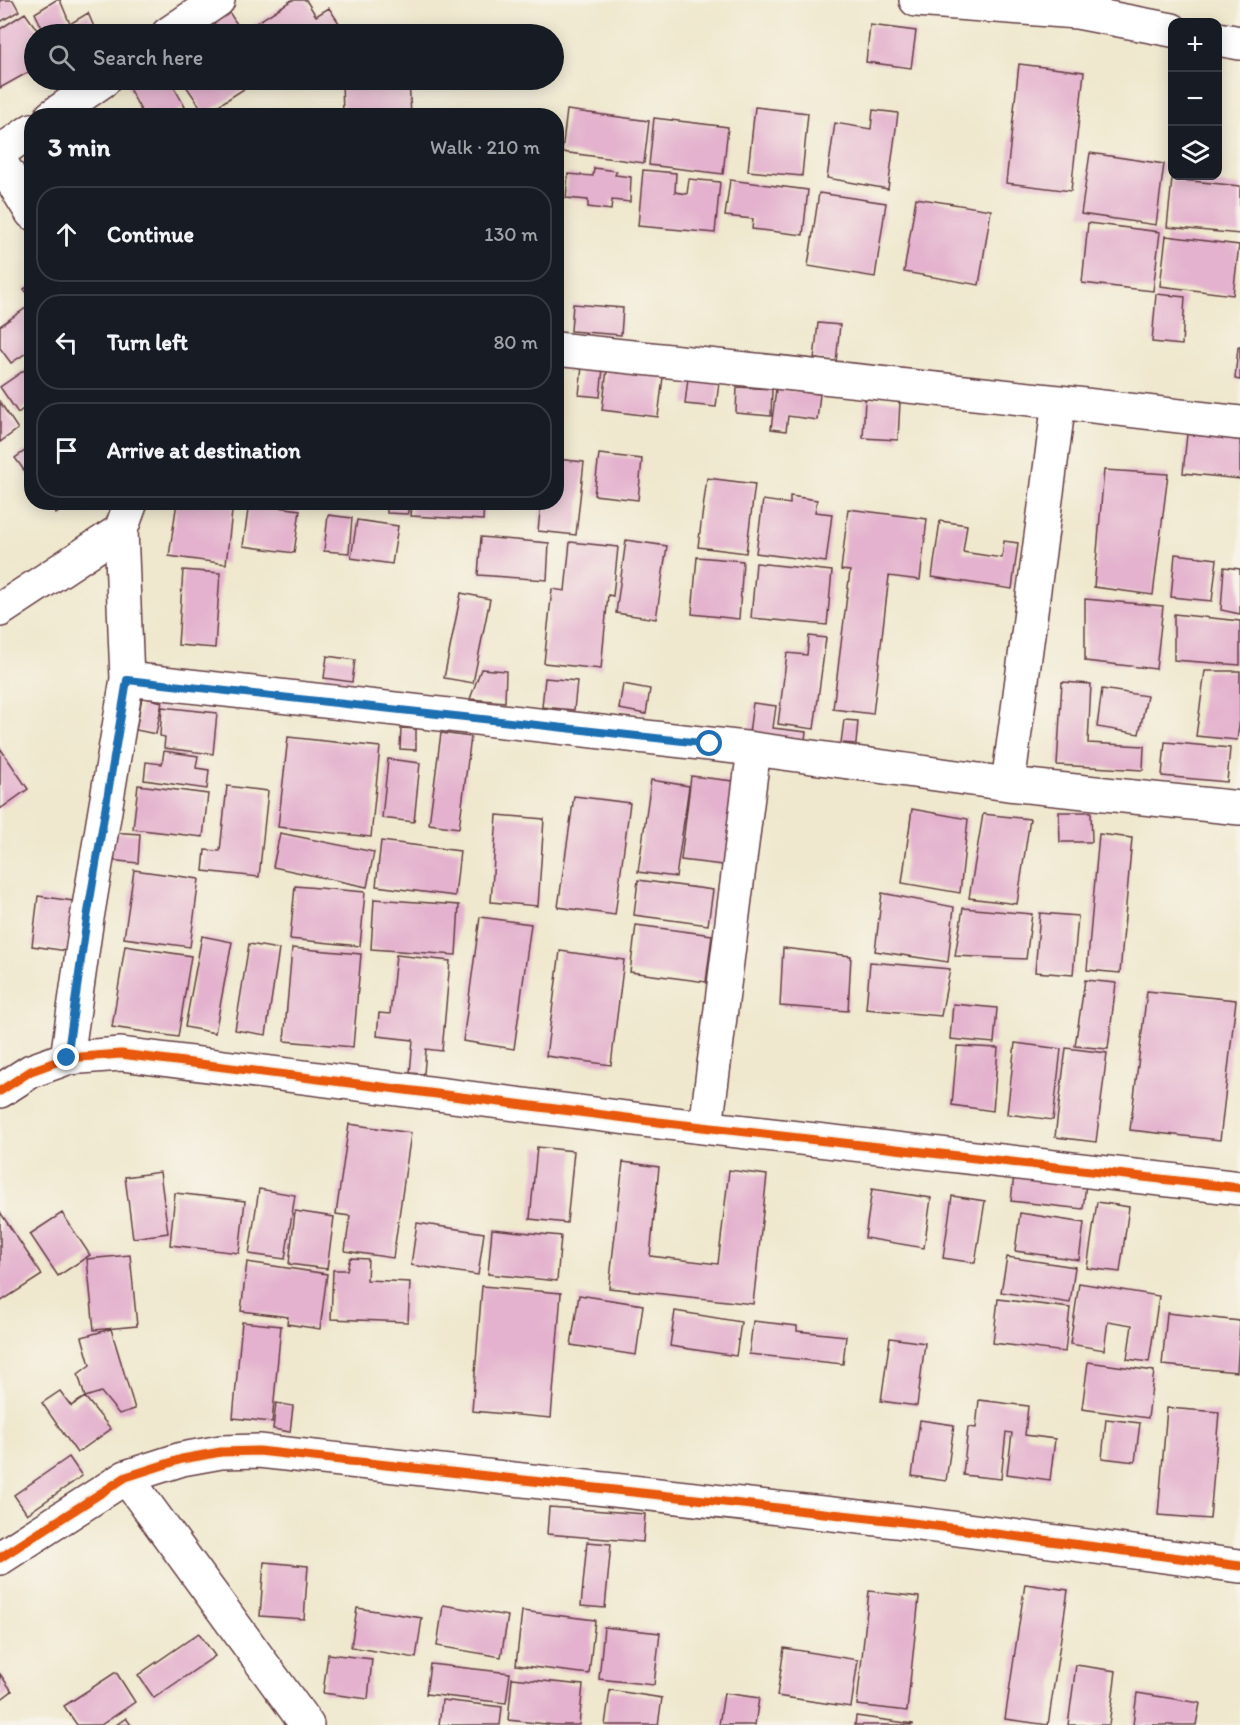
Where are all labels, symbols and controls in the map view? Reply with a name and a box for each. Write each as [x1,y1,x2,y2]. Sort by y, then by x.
map controls [1168,18,1222,180]
button: + [1168,18,1222,72]
search box [24,24,564,90]
icon: search [45,41,78,74]
text: Search here [93,44,203,71]
button: − [1168,72,1222,126]
button: layers [1168,126,1222,180]
text: 3 min [48,131,110,163]
text: Walk · 210 m [430,135,540,159]
icon: ahead [50,218,83,251]
text: Continue [107,221,194,248]
text: 130 m [484,222,538,246]
icon: left [50,326,83,359]
text: Turn left [107,329,188,356]
text: 80 m [493,330,538,354]
icon: arrive [50,434,83,467]
text: Arrive at destination [107,437,301,464]
route start [696,730,722,756]
route end [53,1044,79,1070]

